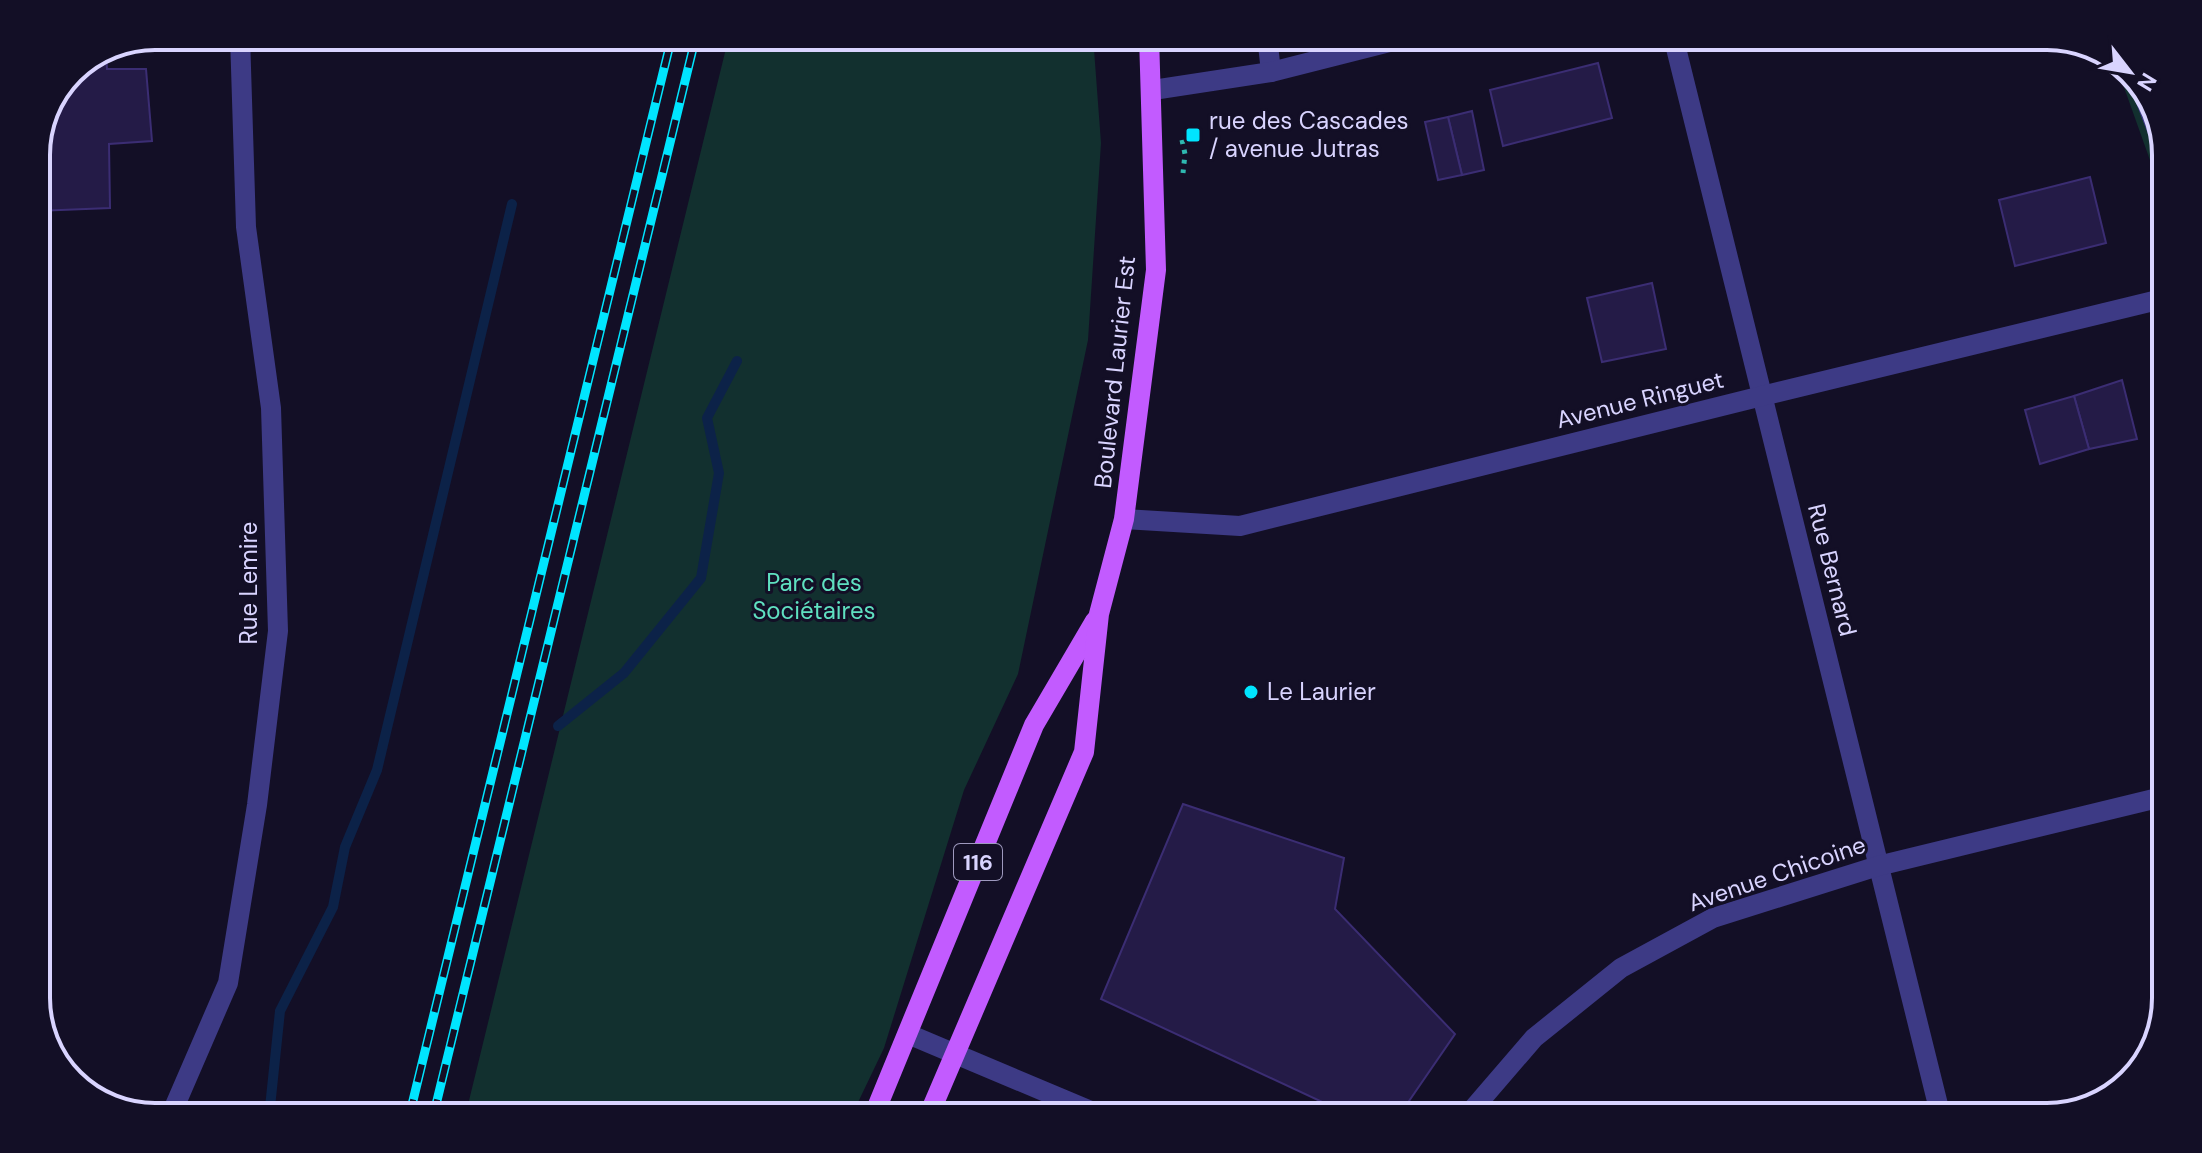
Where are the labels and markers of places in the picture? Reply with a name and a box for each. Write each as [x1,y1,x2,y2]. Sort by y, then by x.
place label: rue des Cascades / avenue Jutras [1209,105,1409,164]
marker: rue des Cascades / avenue Jutras [1184,126,1202,144]
place label: Le Laurier [1267,676,1376,707]
marker: Le Laurier [1242,683,1260,701]

